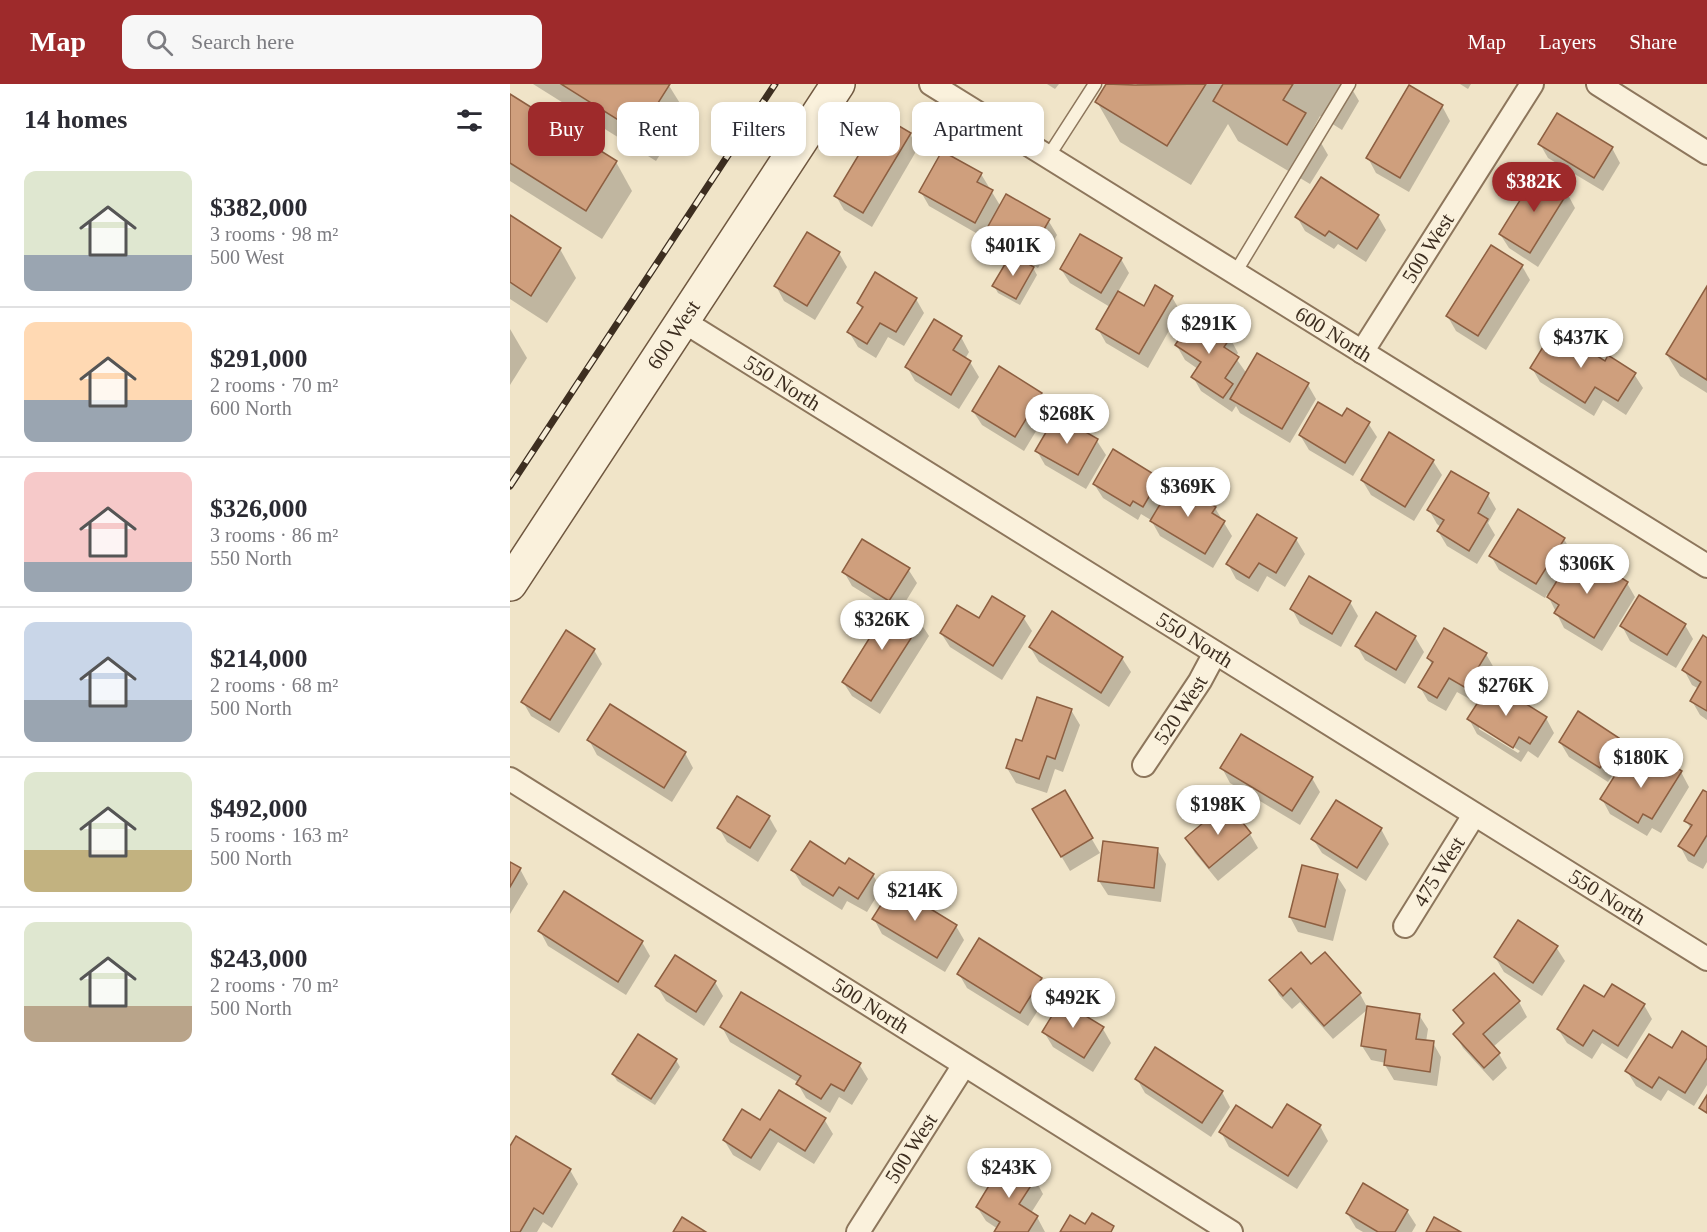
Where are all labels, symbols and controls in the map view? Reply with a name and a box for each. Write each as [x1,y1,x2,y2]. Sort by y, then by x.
search box [122,15,542,69]
text: Map [30,26,86,57]
icon: search [143,26,176,59]
text: Search here [191,29,294,54]
text: Map [1468,30,1506,54]
text: Layers [1539,30,1596,54]
text: Share [1629,30,1677,54]
chip: Buy [528,102,605,156]
chip: Rent [617,102,699,156]
chip: Filters [711,102,806,156]
chip: New [818,102,900,156]
chip: Apartment [912,102,1044,156]
icon: filters [453,104,486,137]
text: 14 homes [24,105,127,134]
pin: $382K [1492,162,1576,213]
text: $382K [1506,170,1562,192]
text: $382,000 [210,193,308,222]
icon: home [72,195,144,267]
street label: 500 West [1397,209,1459,287]
text: 3 rooms · 98 m² [210,223,338,245]
pin: $401K [971,226,1055,277]
text: $401K [985,234,1041,256]
text: 500 West [210,246,284,268]
street label: 600 West [642,296,705,374]
street label: 600 North [1291,301,1377,367]
pin: $291K [1167,304,1251,355]
text: $291K [1181,312,1237,334]
pin: $437K [1539,318,1623,369]
text: $437K [1553,326,1609,348]
text: $291,000 [210,344,308,373]
icon: home [72,346,144,418]
street label: 550 North [740,350,825,416]
text: 2 rooms · 70 m² [210,374,338,396]
pin: $268K [1025,394,1109,445]
text: 600 North [210,397,292,419]
text: $268K [1039,402,1095,424]
pin: $369K [1146,467,1230,518]
text: $369K [1160,475,1216,497]
text: $326,000 [210,494,308,523]
icon: home [72,496,144,568]
text: 3 rooms · 86 m² [210,524,338,546]
pin: $306K [1545,544,1629,595]
text: 550 North [210,547,292,569]
text: $306K [1559,552,1615,574]
pin: $326K [840,600,924,651]
street label: 550 North [1152,607,1238,673]
text: $326K [854,608,910,630]
text: $214,000 [210,644,308,673]
icon: home [72,646,144,718]
pin: $276K [1464,666,1548,717]
street label: 520 West [1149,672,1213,749]
text: 2 rooms · 68 m² [210,674,338,696]
text: $276K [1478,674,1534,696]
text: 500 North [210,697,292,719]
pin: $180K [1599,738,1683,789]
text: $180K [1613,746,1669,768]
pin: $198K [1176,785,1260,836]
text: $198K [1190,793,1246,815]
text: $492,000 [210,794,308,823]
icon: home [72,796,144,868]
text: 5 rooms · 163 m² [210,824,348,846]
street label: 475 West [1408,832,1470,911]
text: 500 North [210,847,292,869]
street label: 550 North [1565,864,1650,930]
pin: $214K [873,871,957,922]
text: $214K [887,879,943,901]
text: $243,000 [210,944,308,973]
icon: home [72,946,144,1018]
street label: 500 North [828,973,914,1039]
text: 2 rooms · 70 m² [210,974,338,996]
pin: $492K [1031,978,1115,1029]
text: $492K [1045,986,1101,1008]
text: 500 North [210,997,292,1019]
street label: 500 West [880,1109,942,1188]
pin: $243K [967,1148,1051,1199]
text: $243K [981,1156,1037,1178]

